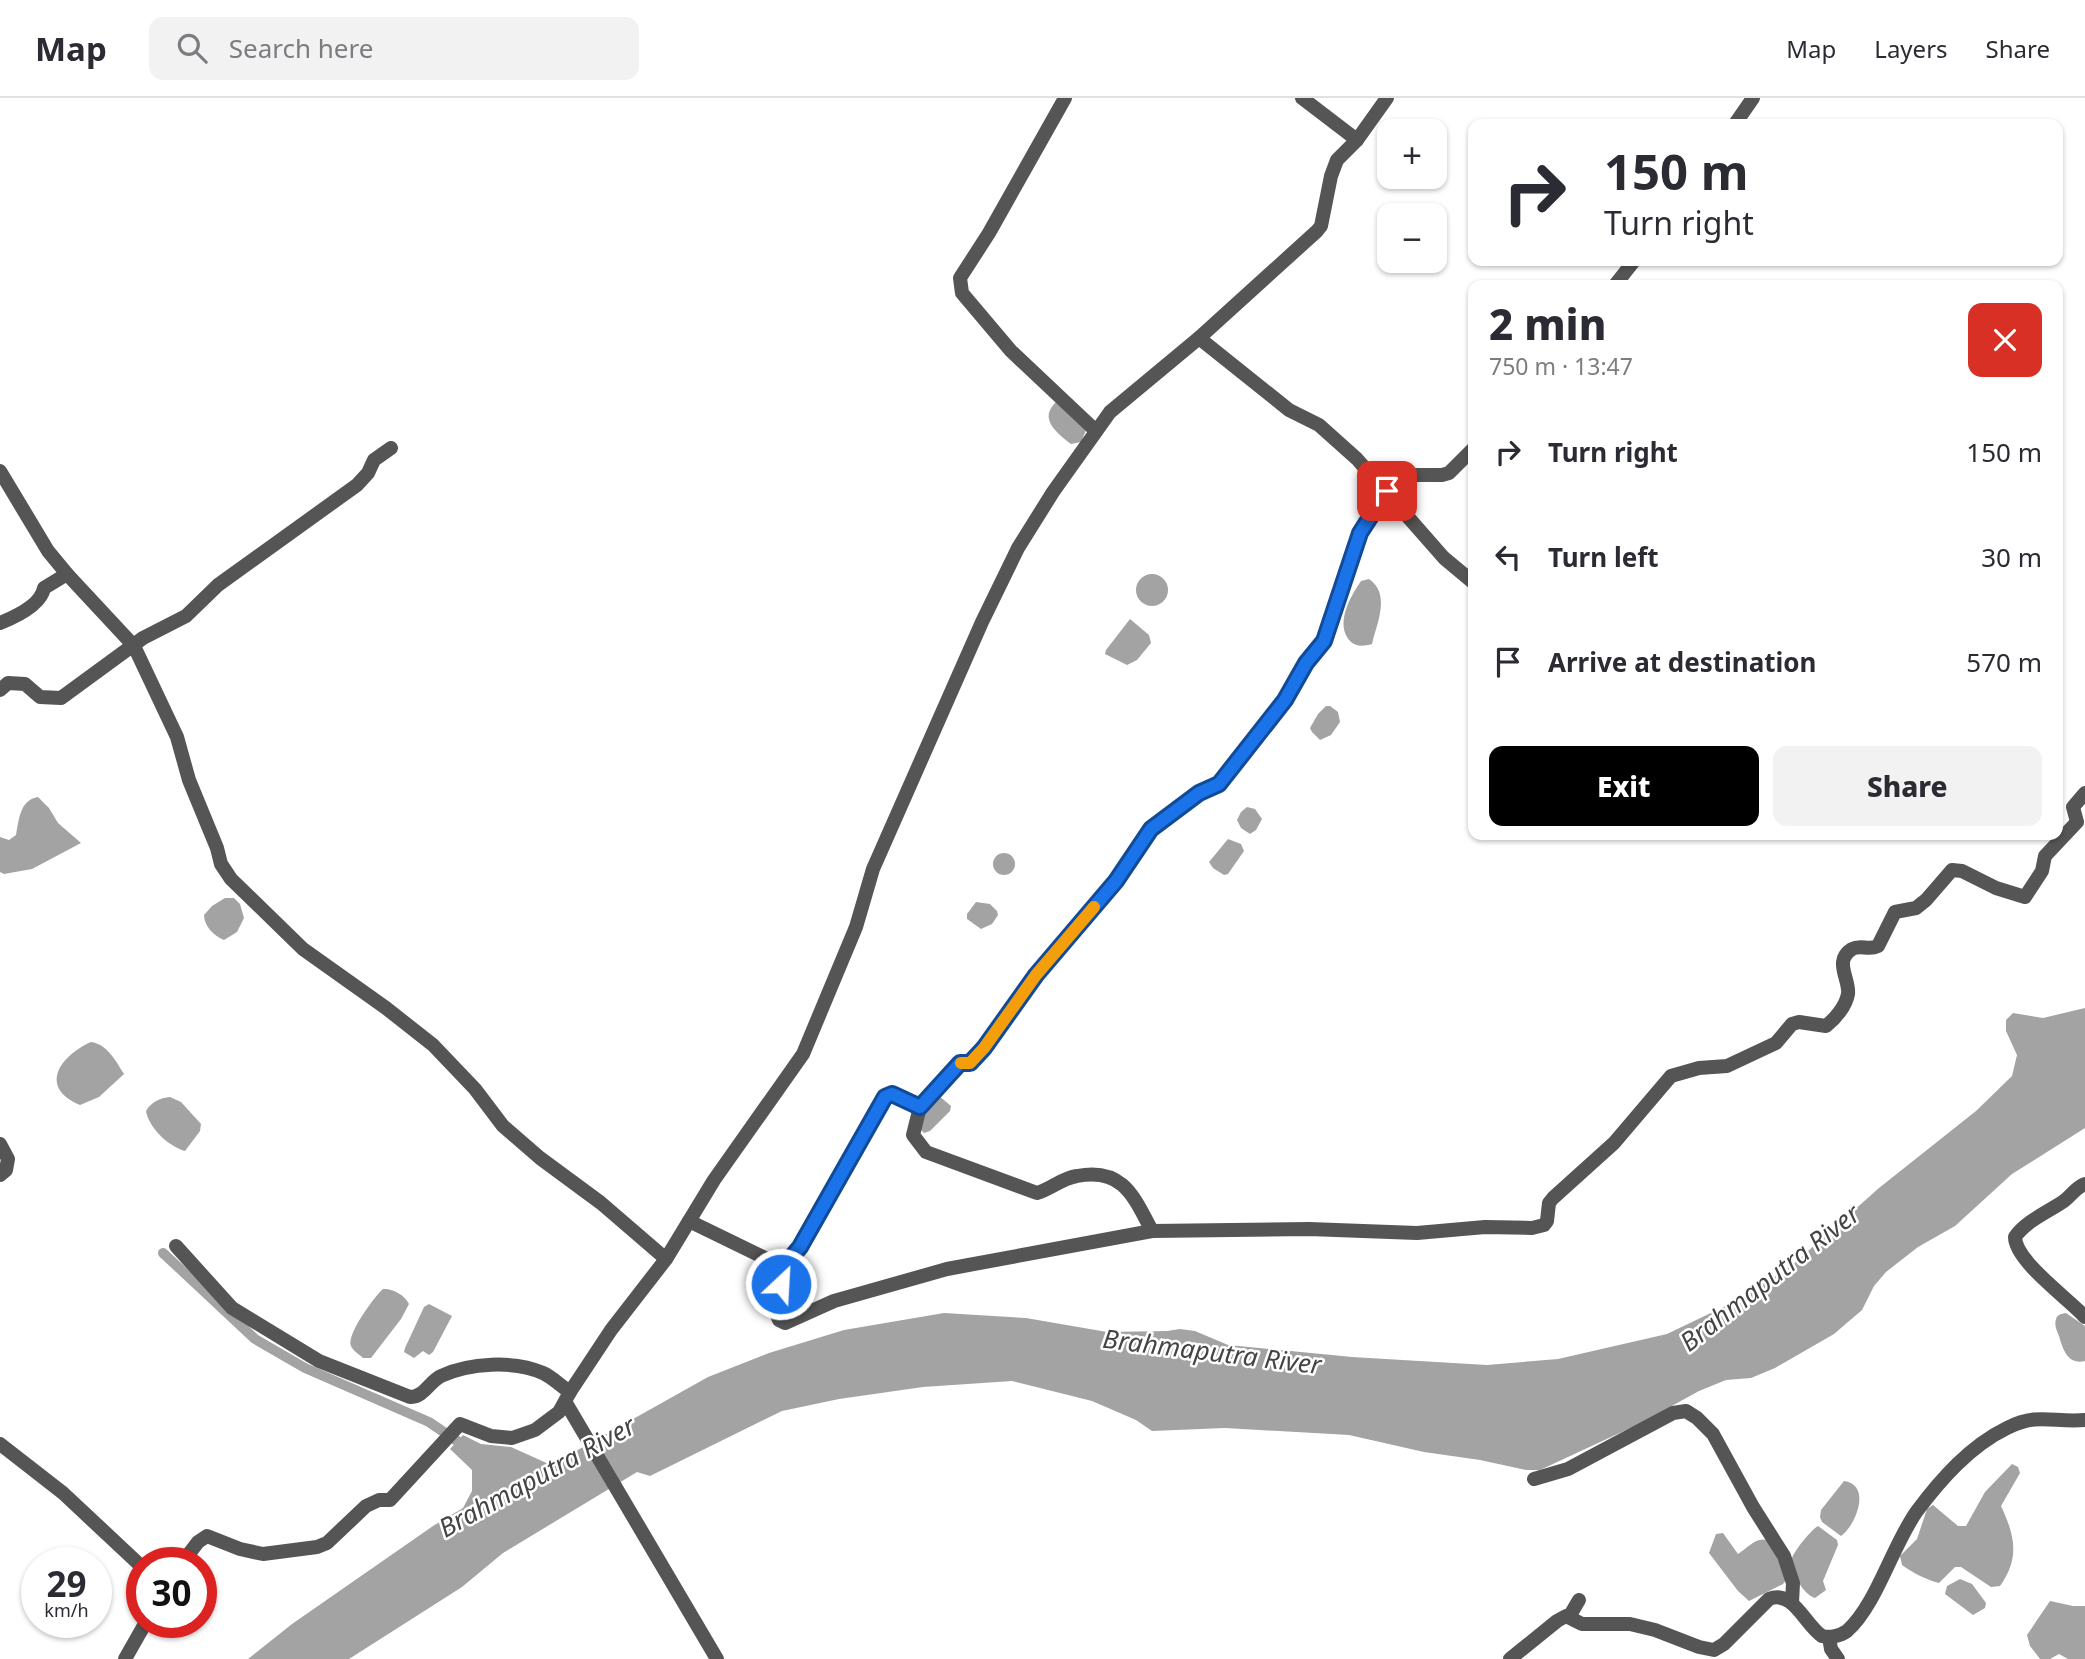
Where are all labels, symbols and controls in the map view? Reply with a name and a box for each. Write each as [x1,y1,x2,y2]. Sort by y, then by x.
search box [149,17,639,80]
text: Map [35,26,107,71]
icon: search [173,29,211,67]
text: Search here [229,30,373,66]
text: Map [1786,32,1836,65]
text: Layers [1874,32,1948,65]
text: Share [1986,32,2050,65]
map controls [1377,119,1447,273]
button: + [1377,119,1447,189]
text: 150 m [1604,138,1749,204]
icon: right [1489,147,1580,238]
text: Turn right [1604,201,1754,244]
button: − [1377,203,1447,273]
text: 2 min [1489,295,1606,352]
button: close [1968,303,2042,377]
text: 750 m · 13:47 [1489,350,1633,382]
icon: right [1489,433,1527,471]
text: Turn right [1548,434,1678,470]
text: 150 m [1966,434,2042,470]
pin [1357,461,1417,521]
icon: arrive [1368,472,1406,510]
icon: left [1489,538,1527,576]
text: Turn left [1548,539,1659,575]
text: 30 m [1981,539,2042,575]
icon: arrive [1489,643,1527,681]
text: Arrive at destination [1548,644,1817,680]
text: 570 m [1966,644,2042,680]
button: Exit [1489,746,1759,826]
button: Share [1773,746,2042,826]
water label: Brahmaputra River [1672,1194,1868,1359]
position arrow [744,1247,818,1321]
water label: Brahmaputra River [1101,1320,1325,1382]
water label: Brahmaputra River [432,1406,643,1545]
speed limit sign: 30 [126,1547,217,1638]
text: 29 [46,1560,87,1607]
text: km/h [44,1598,89,1622]

